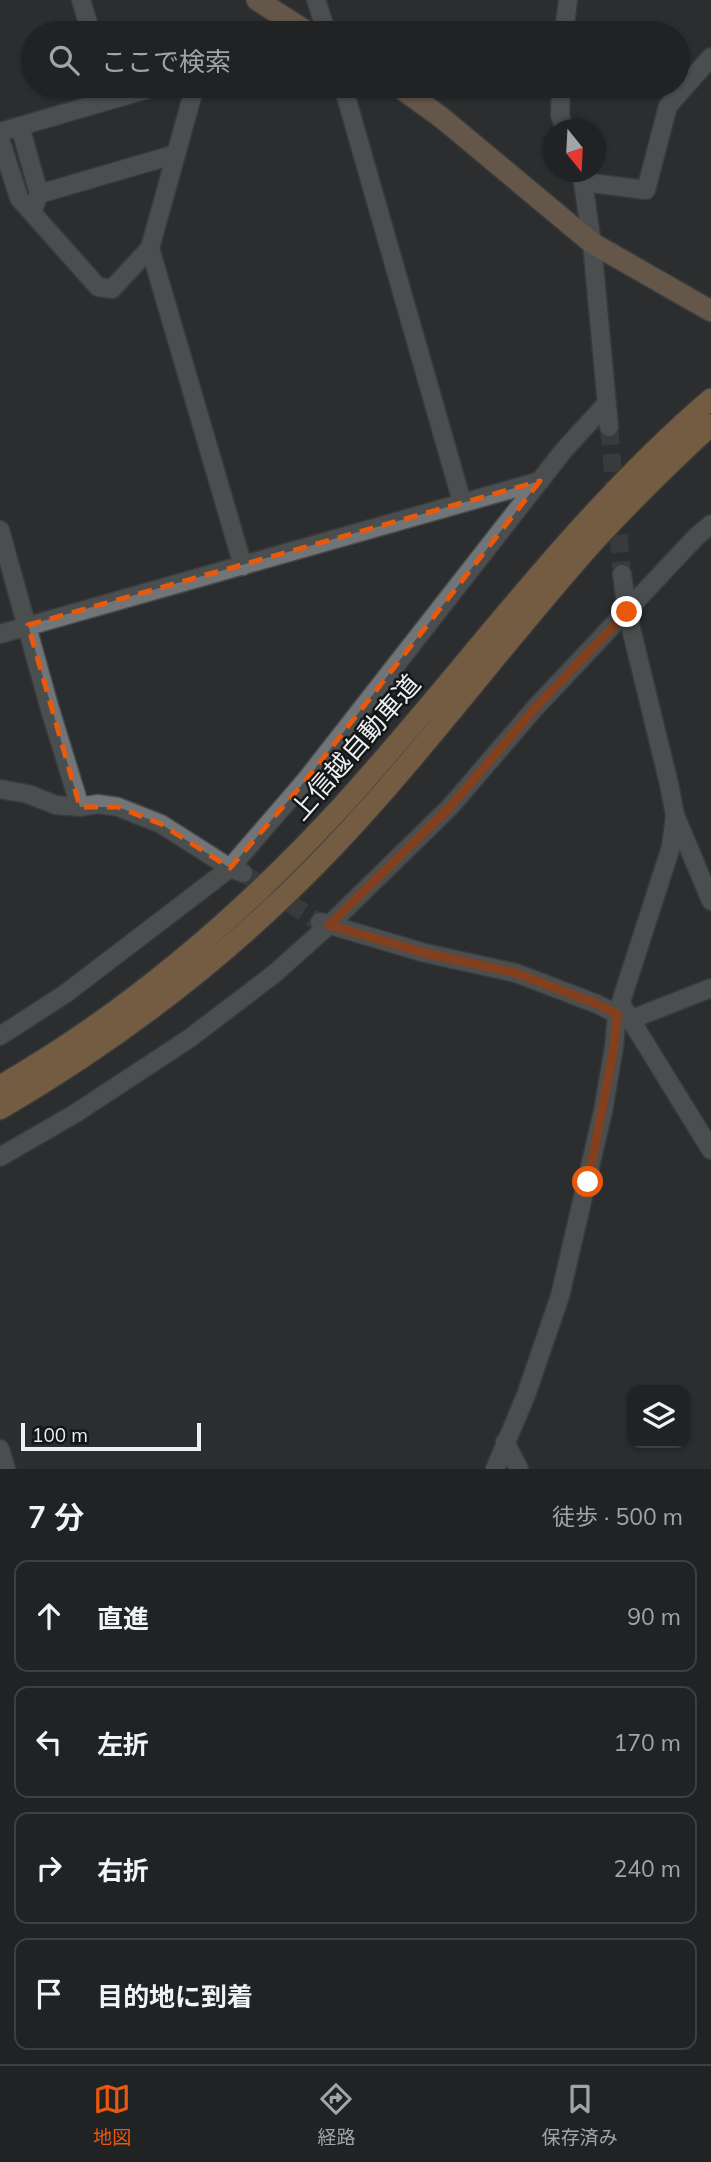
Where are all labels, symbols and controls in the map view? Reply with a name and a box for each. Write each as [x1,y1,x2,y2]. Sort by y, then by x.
search box [21,21,690,98]
icon: search [45,41,83,79]
text: ここで検索 [101,45,231,78]
north arrow [543,119,606,182]
route end [611,596,642,627]
street label: 上信越自動車道 [283,667,427,827]
route start [572,1166,603,1197]
map controls [627,1385,690,1448]
button: layers [627,1385,690,1448]
scale bar [21,1420,201,1452]
text: 100 m [32,1423,88,1447]
text: 7 分 [28,1498,84,1536]
text: 徒歩 · 500 m [552,1502,683,1531]
icon: ahead [30,1597,68,1635]
text: 直進 [97,1602,149,1635]
text: 90 m [627,1602,681,1631]
icon: left [30,1723,68,1761]
text: 左折 [97,1728,149,1761]
text: 170 m [613,1728,681,1757]
icon: right [30,1849,68,1887]
text: 右折 [97,1854,149,1887]
text: 240 m [613,1854,681,1883]
icon: arrive [30,1975,68,2013]
text: 目的地に到着 [97,1980,253,2013]
tab: 地図 [93,2080,131,2149]
tab: 経路 [317,2080,356,2149]
tab: 保存済み [542,2080,618,2149]

